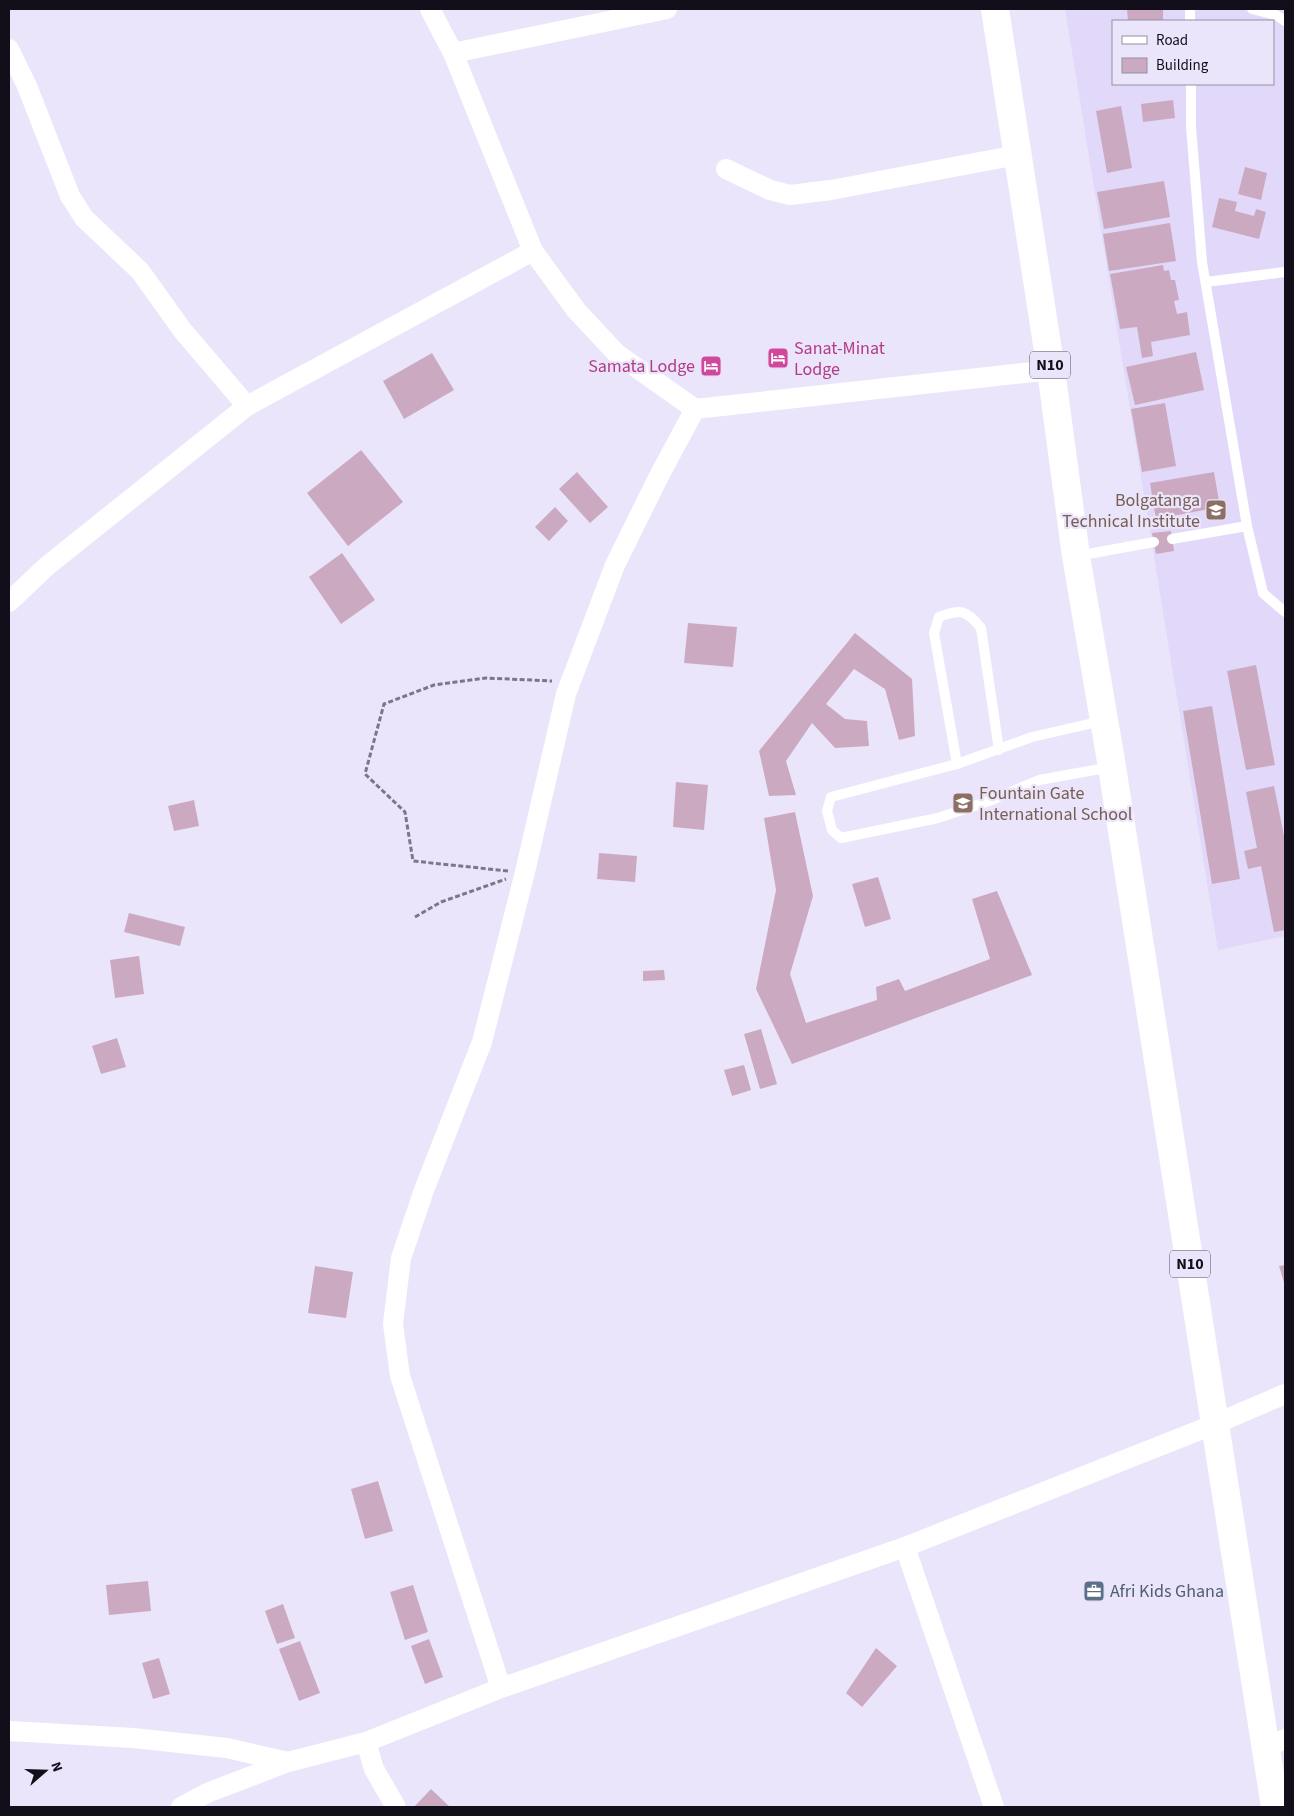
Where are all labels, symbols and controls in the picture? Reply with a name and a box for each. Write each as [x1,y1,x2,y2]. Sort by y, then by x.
legend [1112,20,1274,85]
text: Road [1156,30,1188,51]
text: Building [1156,55,1209,76]
place label: Sanat-Minat Lodge [794,336,885,382]
hotel icon: Sanat-Minat Lodge [766,346,790,370]
road number: N10 [1030,352,1070,378]
place label: Samata Lodge [588,354,695,379]
hotel icon: Samata Lodge [699,354,723,378]
place label: Bolgatanga Technical Institute [1062,488,1200,534]
school or university icon: Bolgatanga Technical Institute [1204,498,1228,522]
place label: Fountain Gate International School [979,781,1132,827]
school or university icon: Fountain Gate International School [951,791,975,815]
road number: N10 [1170,1250,1210,1278]
office icon: Afri Kids Ghana [1082,1579,1106,1603]
place label: Afri Kids Ghana [1110,1579,1224,1604]
north arrow [20,1746,70,1796]
text: N [45,1759,67,1775]

